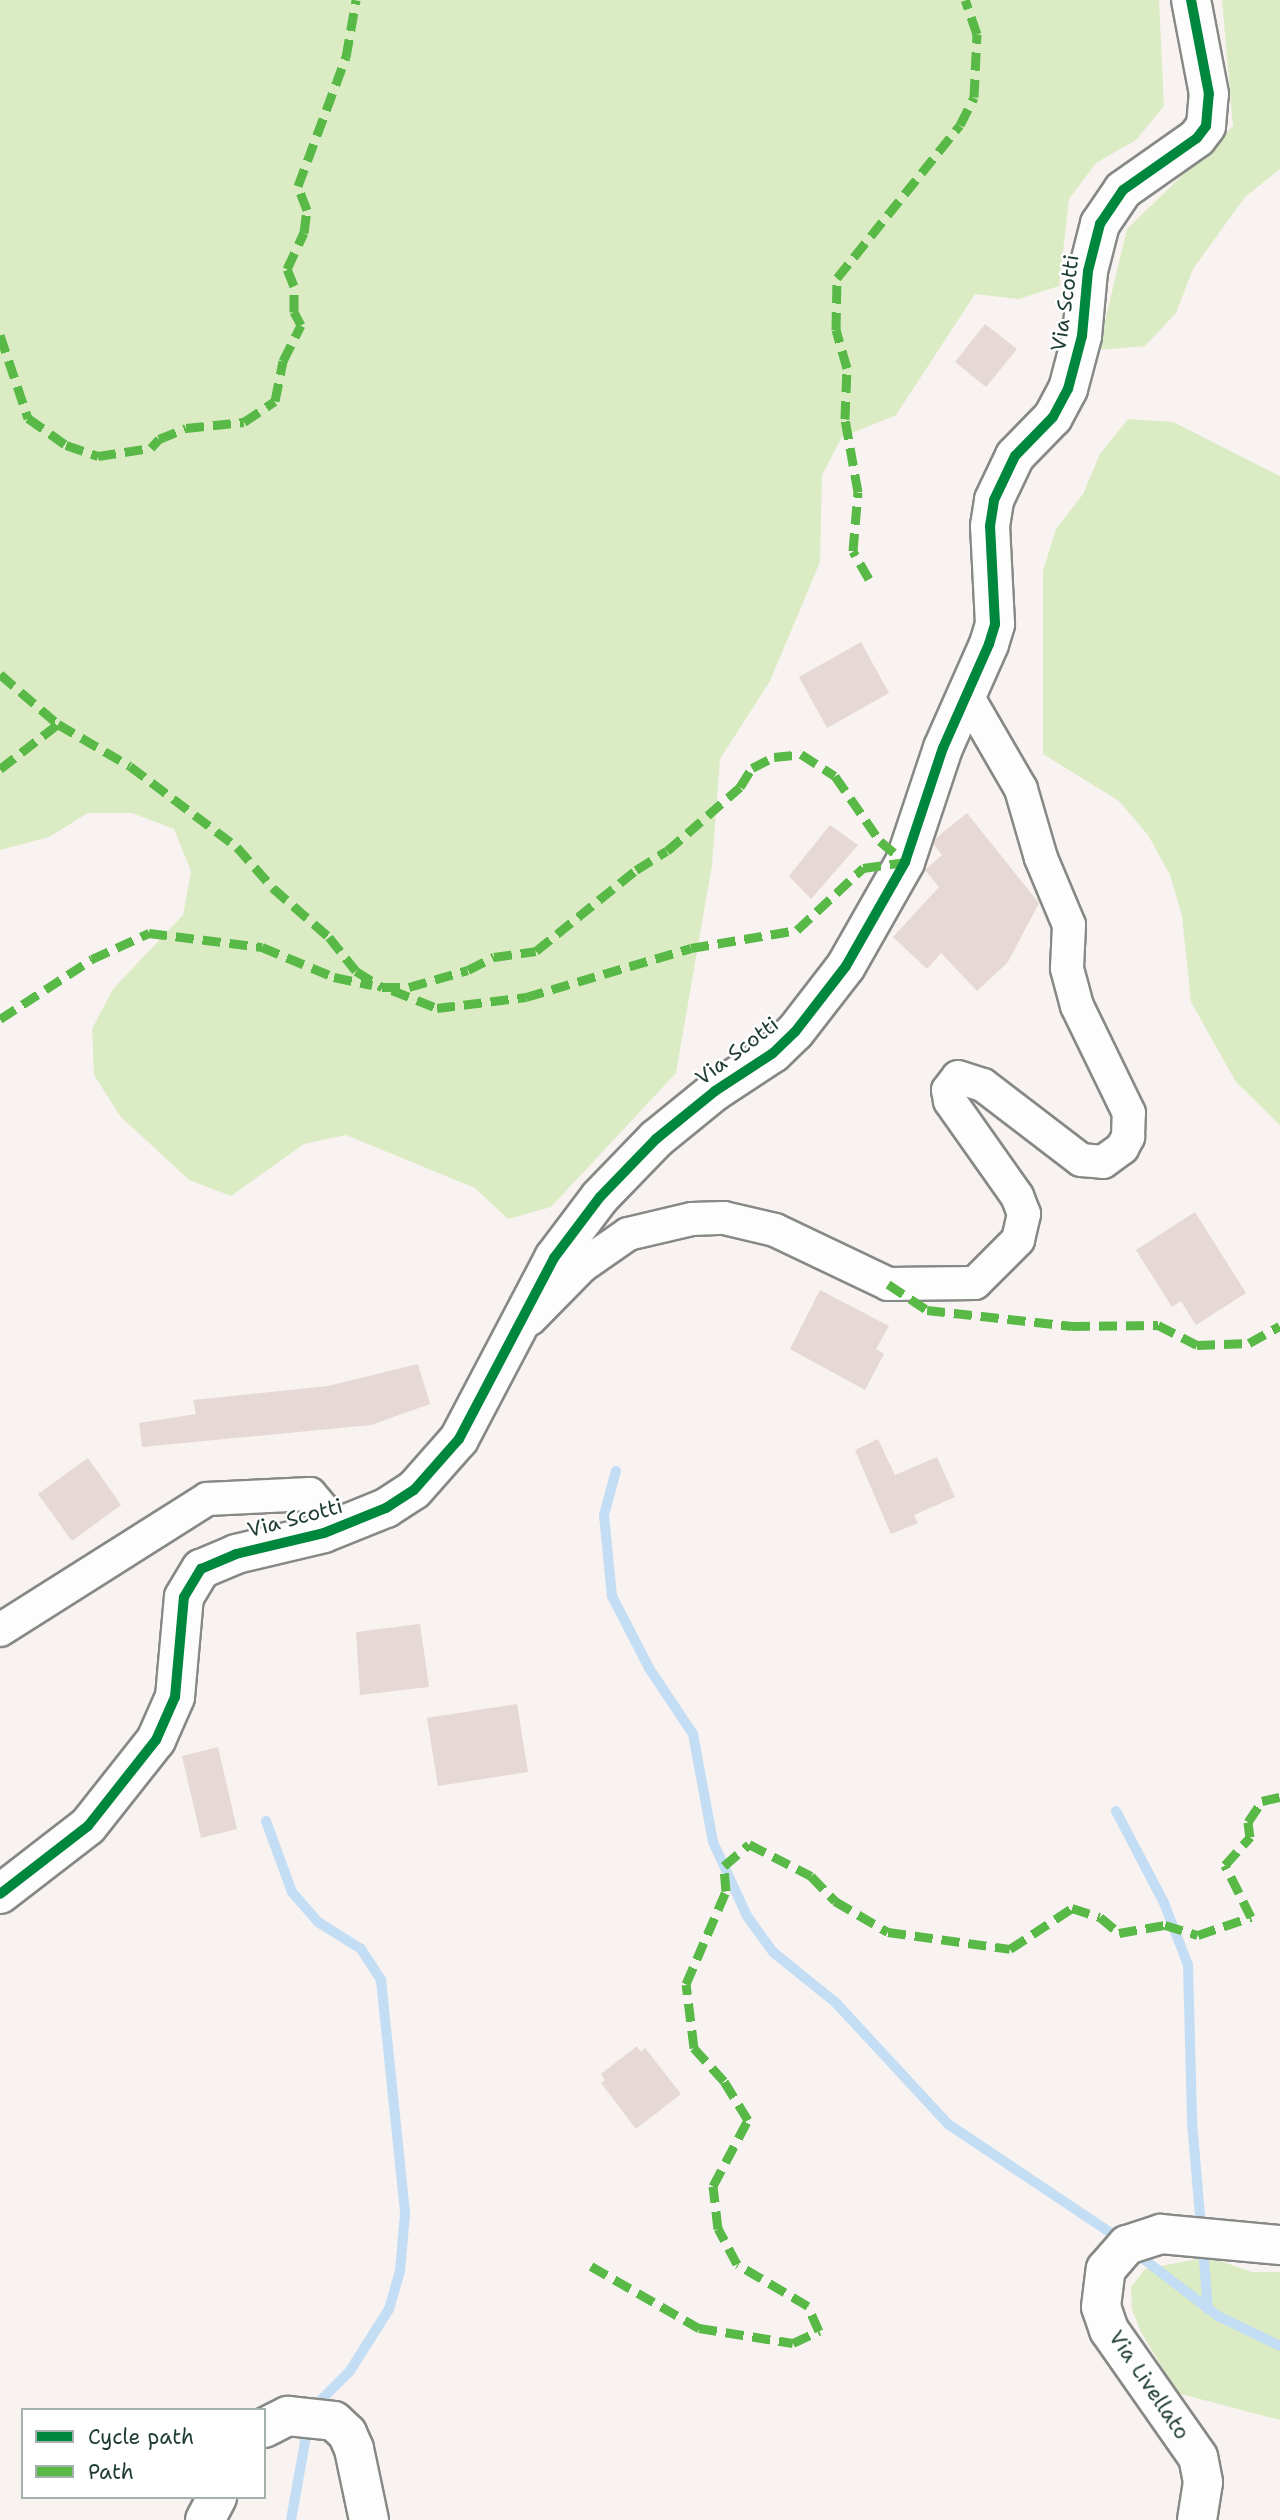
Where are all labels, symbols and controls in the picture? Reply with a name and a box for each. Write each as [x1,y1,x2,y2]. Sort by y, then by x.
street label: Via Scotti [1046,253,1084,353]
street label: Via Scotti [690,1012,784,1090]
street label: Via Scotti [245,1493,345,1543]
street label: Via Livellato [1103,2326,1195,2444]
legend [21,2408,266,2499]
text: Cycle path [88,2423,194,2451]
text: Path [88,2458,134,2486]

